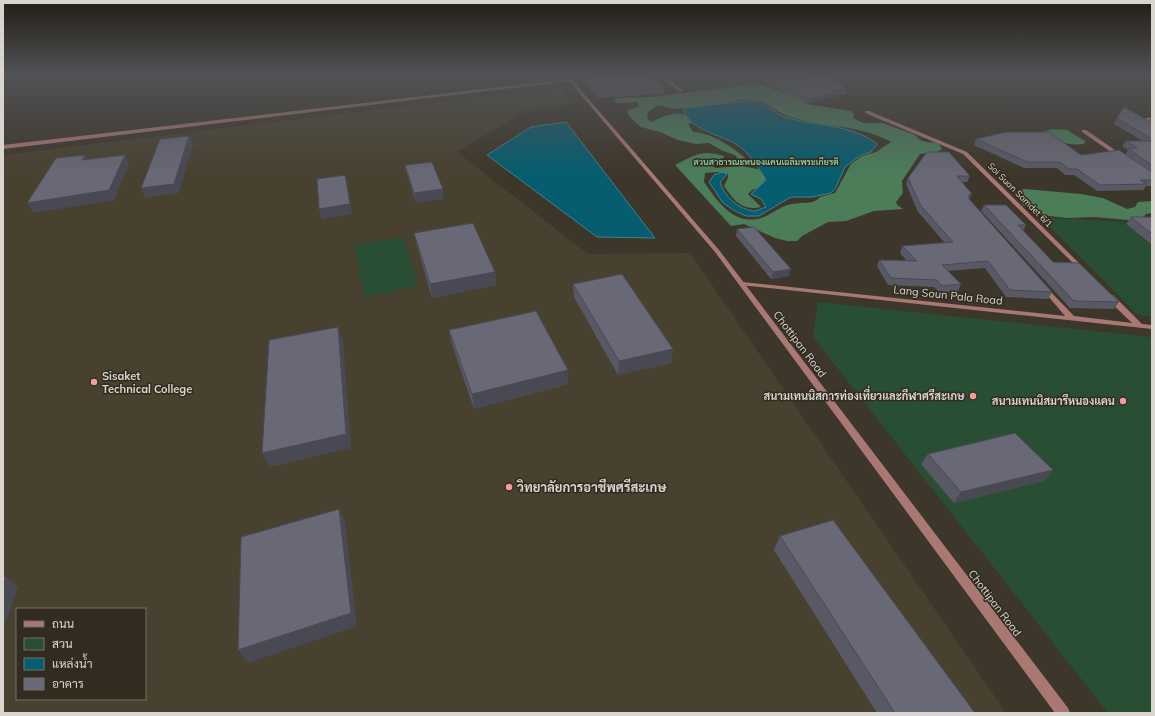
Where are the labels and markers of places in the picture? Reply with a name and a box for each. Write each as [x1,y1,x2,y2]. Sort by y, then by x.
place label: Sisaket Technical College [102,369,192,396]
marker: Sisaket Technical College [89,377,99,387]
place label: สนามเทนนิสการท่องเที่ยวและกีฬาศรีสะเกษ [764,385,965,403]
marker: สนามเทนนิสการท่องเที่ยวและกีฬาศรีสะเกษ [968,391,978,401]
place label: สนามเทนนิสมารีหนองแคน [992,393,1115,408]
marker: สนามเทนนิสมารีหนองแคน [1118,396,1128,406]
place label: วิทยาลัยการอาชีพศรีสะเกษ [516,478,667,495]
marker: วิทยาลัยการอาชีพศรีสะเกษ [504,482,514,492]

